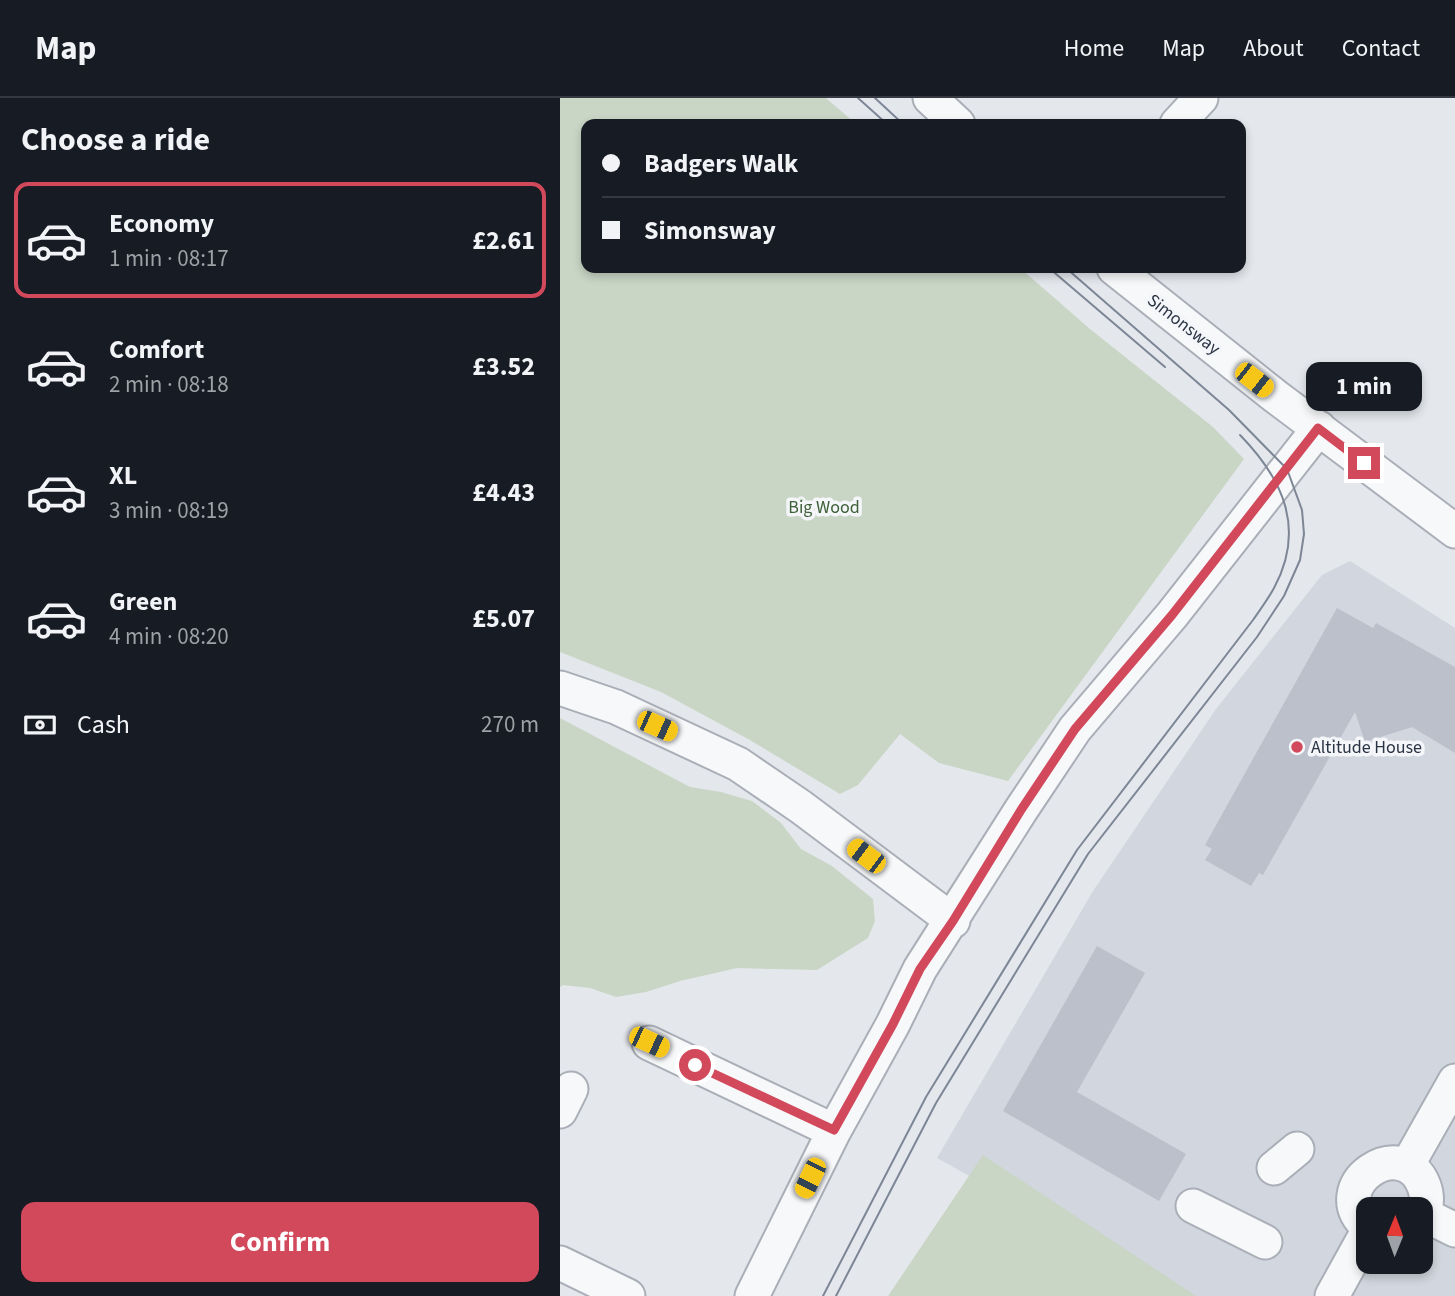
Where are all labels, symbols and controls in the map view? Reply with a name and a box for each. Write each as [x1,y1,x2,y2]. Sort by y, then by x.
text: Map [35,25,96,72]
text: Home [1064,31,1124,66]
text: Map [1162,31,1205,66]
text: About [1243,31,1304,66]
text: Contact [1342,31,1420,66]
text: Choose a ride [21,117,210,163]
text: Badgers Walk [644,145,798,182]
text: Economy [109,205,214,242]
icon: car [25,209,88,272]
text: Simonsway [644,212,776,249]
text: £2.61 [472,222,535,259]
text: 1 min · 08:17 [109,242,229,275]
street label: Simonsway [1142,288,1226,361]
text: Comfort [109,331,204,368]
icon: car [25,335,88,398]
text: £3.52 [472,348,535,385]
car [1231,359,1278,401]
callout: 1 min [1306,362,1422,410]
text: 2 min · 08:18 [109,368,229,401]
text: 1 min [1336,370,1392,403]
route end [1348,447,1380,479]
text: XL [109,457,137,494]
icon: car [25,461,88,524]
text: £4.43 [472,474,535,511]
text: 3 min · 08:19 [109,494,229,527]
park label: Big Wood [788,495,860,520]
text: Green [109,583,177,620]
icon: car [25,587,88,650]
text: £5.07 [472,600,535,637]
text: 4 min · 08:20 [109,620,229,653]
icon: cash [21,706,59,744]
text: Cash [77,706,130,743]
text: 270 m [481,708,539,741]
car [634,708,681,744]
place label: Altitude House [1311,735,1422,760]
marker: Altitude House [1289,739,1305,755]
car [843,835,890,877]
car [626,1024,673,1060]
route start [679,1049,711,1081]
car [792,1155,829,1201]
north arrow [1356,1197,1433,1274]
map controls [1356,1197,1433,1274]
button: Confirm [21,1202,539,1282]

